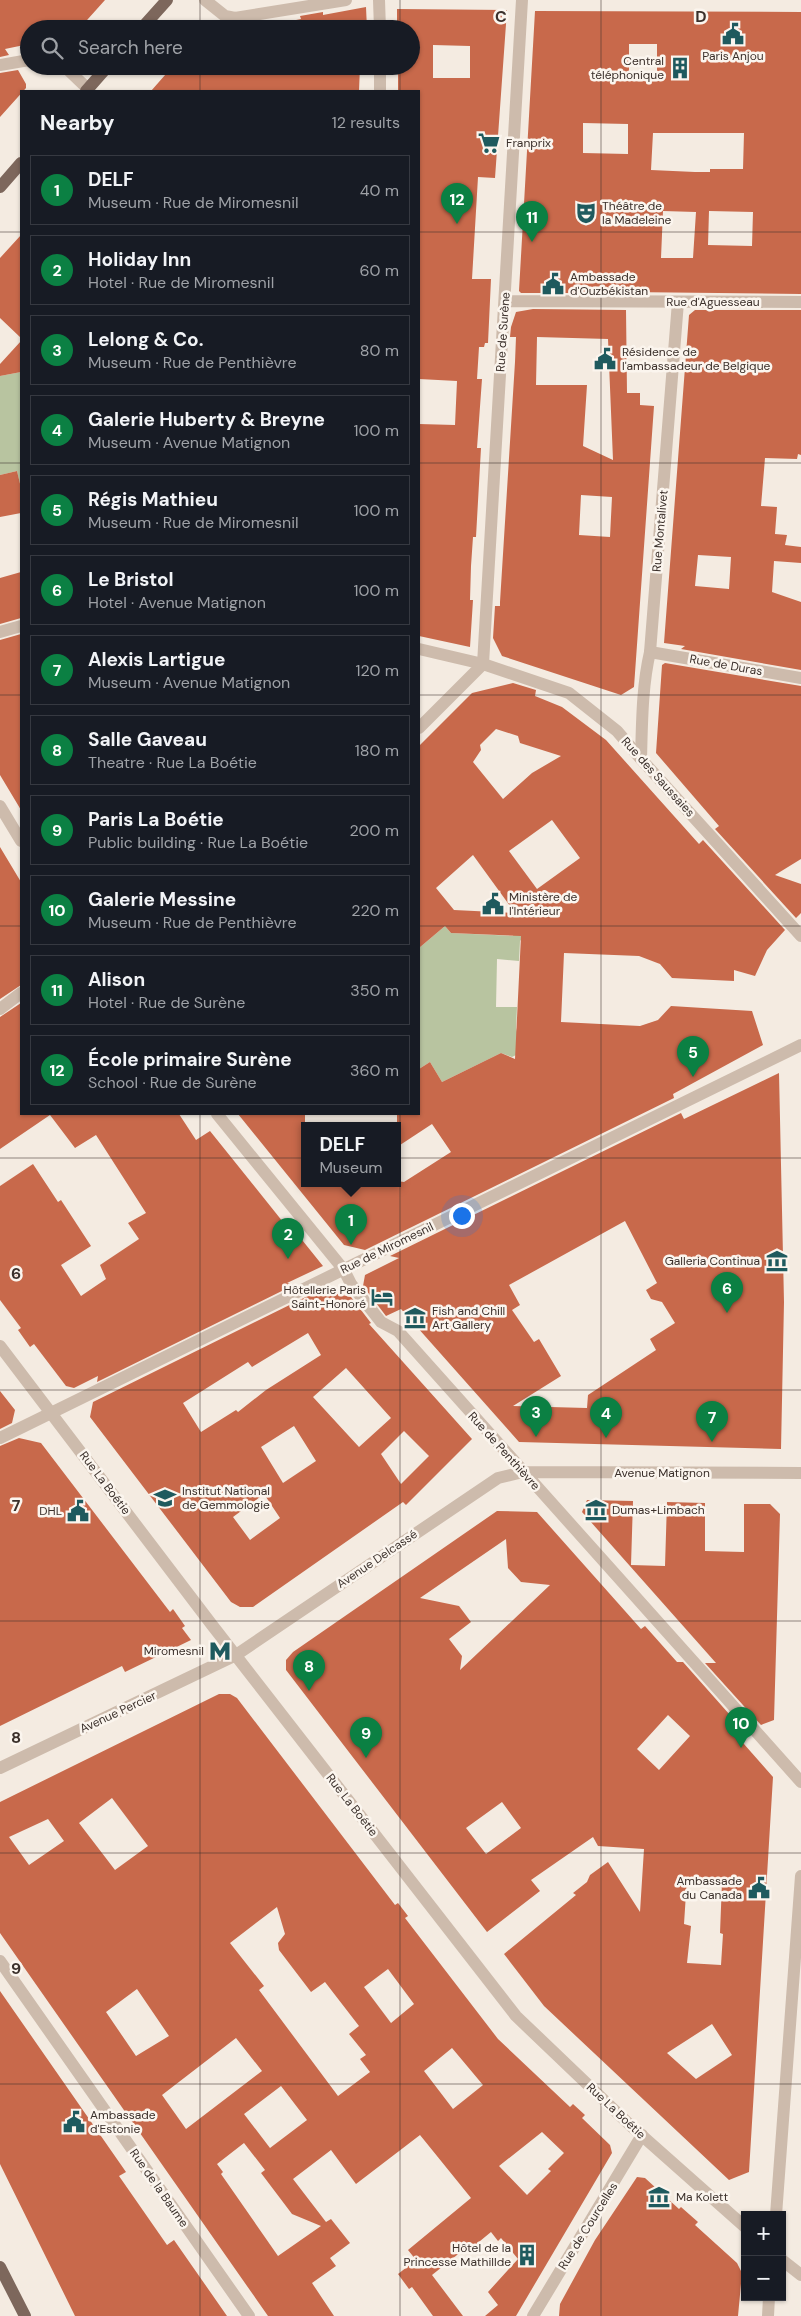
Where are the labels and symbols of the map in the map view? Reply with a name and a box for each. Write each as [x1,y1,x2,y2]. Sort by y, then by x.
text: C [495,6,507,27]
text: D [695,6,707,27]
public building icon: Paris Anjou [720,21,746,47]
place label: Paris Anjou [702,48,764,64]
place label: Central téléphonique [591,53,664,83]
building icon: Central téléphonique [667,55,693,81]
supermarket icon: Franprix [476,130,502,156]
place label: Franprix [506,135,551,151]
pin: 12 [441,183,473,224]
place label: Théâtre de la Madeleine [602,198,672,228]
theatre icon: Théâtre de la Madeleine [573,200,599,226]
pin: 11 [516,201,548,242]
place label: Ambassade d'Ouzbékistan [570,269,648,299]
public building icon: Ambassade d'Ouzbékistan [540,271,566,297]
street label: Rue de Surène [492,291,514,373]
street label: Rue d'Aguesseau [666,294,760,310]
place label: Résidence de l'ambassadeur de Belgique [622,344,771,374]
public building icon: Résidence de l'ambassadeur de Belgique [592,346,618,372]
street label: Rue Montalivet [648,489,672,573]
street label: Rue de Duras [688,651,764,679]
street label: Rue des Saussaies [618,734,698,820]
place label: Ministère de l'Intérieur [509,889,578,919]
public building icon: Ministère de l'Intérieur [480,891,506,917]
pin: 5 [677,1036,709,1077]
your location [449,1203,475,1229]
pin: 1 [335,1204,367,1245]
pin: 2 [272,1218,304,1259]
street label: Rue de Miromesnil [338,1218,436,1278]
museum icon: Galleria Continua [764,1248,790,1274]
place label: Galleria Continua [665,1253,760,1269]
text: 6 [11,1263,21,1284]
pin: 6 [711,1272,743,1313]
place label: Hôtellerie Paris Saint-Honoré [284,1282,366,1312]
hotel icon: Hôtellerie Paris Saint-Honoré [369,1284,395,1310]
place label: Fish and Chill Art Gallery [432,1303,505,1333]
museum icon: Fish and Chill Art Gallery [402,1305,428,1331]
pin: 3 [520,1396,552,1437]
pin: 4 [590,1397,622,1438]
pin: 7 [696,1401,728,1442]
street label: Rue de Penthièvre [465,1408,544,1494]
street label: Rue La Boétie [76,1448,134,1518]
street label: Avenue Matignon [614,1465,710,1481]
place label: Institut National de Gemmologie [182,1483,270,1513]
school or university icon: Institut National de Gemmologie [152,1485,178,1511]
text: 7 [12,1495,21,1516]
museum icon: Dumas+Limbach [583,1497,609,1523]
public building icon: DHL [65,1498,91,1524]
place label: Dumas+Limbach [612,1502,705,1518]
place label: DHL [39,1503,62,1519]
street label: Avenue Delcassé [334,1526,421,1592]
metro station icon: Miromesnil [207,1638,233,1664]
place label: Miromesnil [144,1643,204,1659]
pin: 8 [293,1650,325,1691]
street label: Avenue Percier [77,1687,159,1737]
pin: 10 [725,1707,757,1748]
pin: 9 [350,1717,382,1758]
text: 8 [11,1727,21,1748]
street label: Rue La Boétie [322,1770,382,1840]
place label: Ambassade du Canada [676,1873,742,1903]
public building icon: Ambassade du Canada [746,1875,772,1901]
text: 9 [11,1958,21,1979]
street label: Rue La Boétie [583,2079,649,2143]
place label: Ambassade d'Estonie [90,2107,156,2137]
public building icon: Ambassade d'Estonie [61,2109,87,2135]
street label: Rue de la Baume [126,2146,192,2230]
street label: Rue de Courcelles [555,2179,621,2273]
museum icon: Ma Kolett [646,2184,672,2210]
place label: Ma Kolett [676,2189,729,2205]
place label: Hôtel de la Princesse Mathillde [403,2240,511,2270]
building icon: Hôtel de la Princesse Mathillde [514,2242,540,2268]

